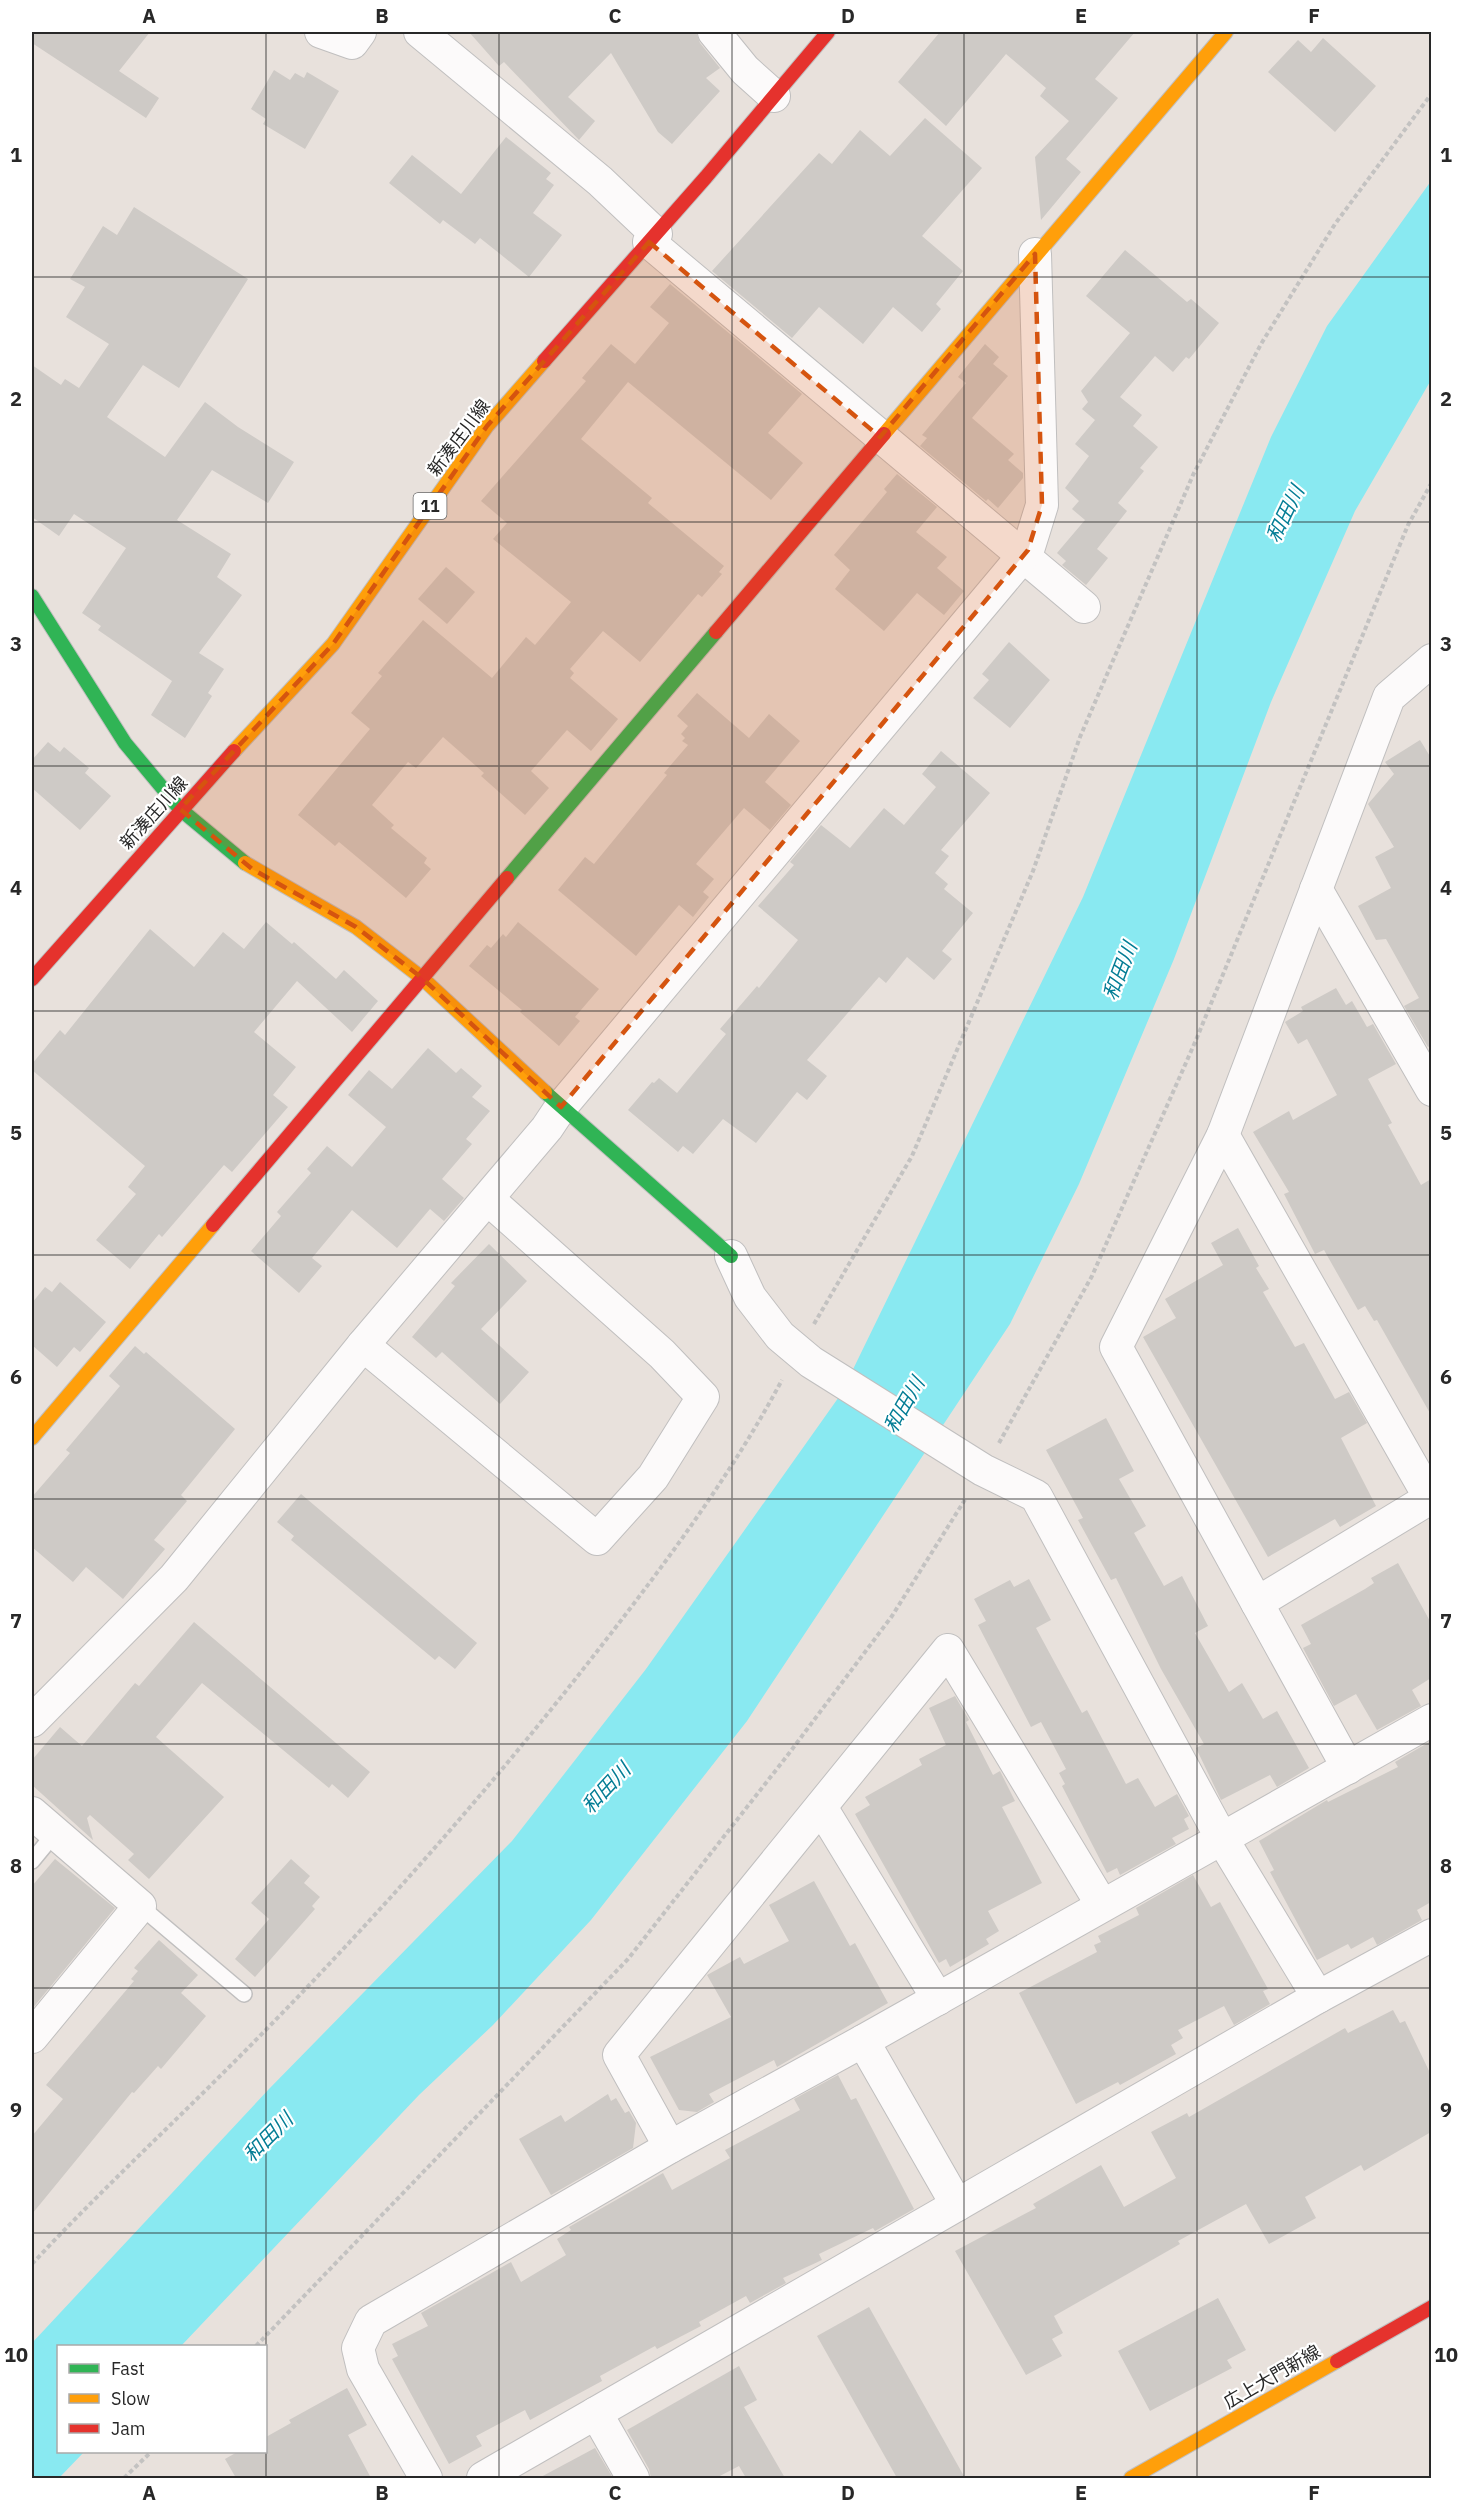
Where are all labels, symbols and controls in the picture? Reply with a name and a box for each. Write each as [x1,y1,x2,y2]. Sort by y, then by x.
text: A [142,2,156,29]
text: B [375,2,389,29]
text: C [608,2,622,29]
text: D [841,2,855,29]
text: E [1075,2,1087,29]
text: F [1308,2,1320,29]
text: 1 [10,141,22,168]
text: 1 [1440,141,1452,168]
text: 2 [10,385,22,412]
text: 2 [1440,385,1452,412]
street label: 新湊庄川線 [422,395,495,481]
water label: 和田川 [1259,479,1311,547]
road number: 11 [414,493,446,519]
text: 3 [10,630,22,657]
text: 3 [1440,630,1452,657]
street label: 新湊庄川線 [115,772,192,854]
text: 4 [10,874,22,901]
text: 4 [1440,874,1452,901]
water label: 和田川 [1096,936,1144,1004]
text: 5 [10,1119,22,1146]
text: 5 [1440,1119,1452,1146]
text: 6 [10,1363,22,1390]
text: 6 [1440,1363,1452,1390]
water label: 和田川 [877,1370,931,1437]
text: 7 [10,1607,22,1634]
text: 7 [1440,1607,1452,1634]
water label: 和田川 [575,1755,637,1819]
text: 8 [10,1852,22,1879]
text: 8 [1440,1852,1452,1879]
text: 9 [10,2096,22,2123]
text: 9 [1440,2096,1452,2123]
water label: 和田川 [237,2104,300,2167]
street label: 広上大門新線 [1219,2340,1324,2414]
text: 10 [4,2341,28,2368]
text: 10 [1434,2341,1458,2368]
legend [57,2345,267,2453]
text: Fast [111,2357,145,2380]
text: Slow [111,2387,150,2410]
text: Jam [111,2417,146,2440]
text: A [142,2479,156,2506]
text: B [375,2479,389,2506]
text: C [608,2479,622,2506]
text: D [841,2479,855,2506]
text: E [1075,2479,1087,2506]
text: F [1308,2479,1320,2506]

